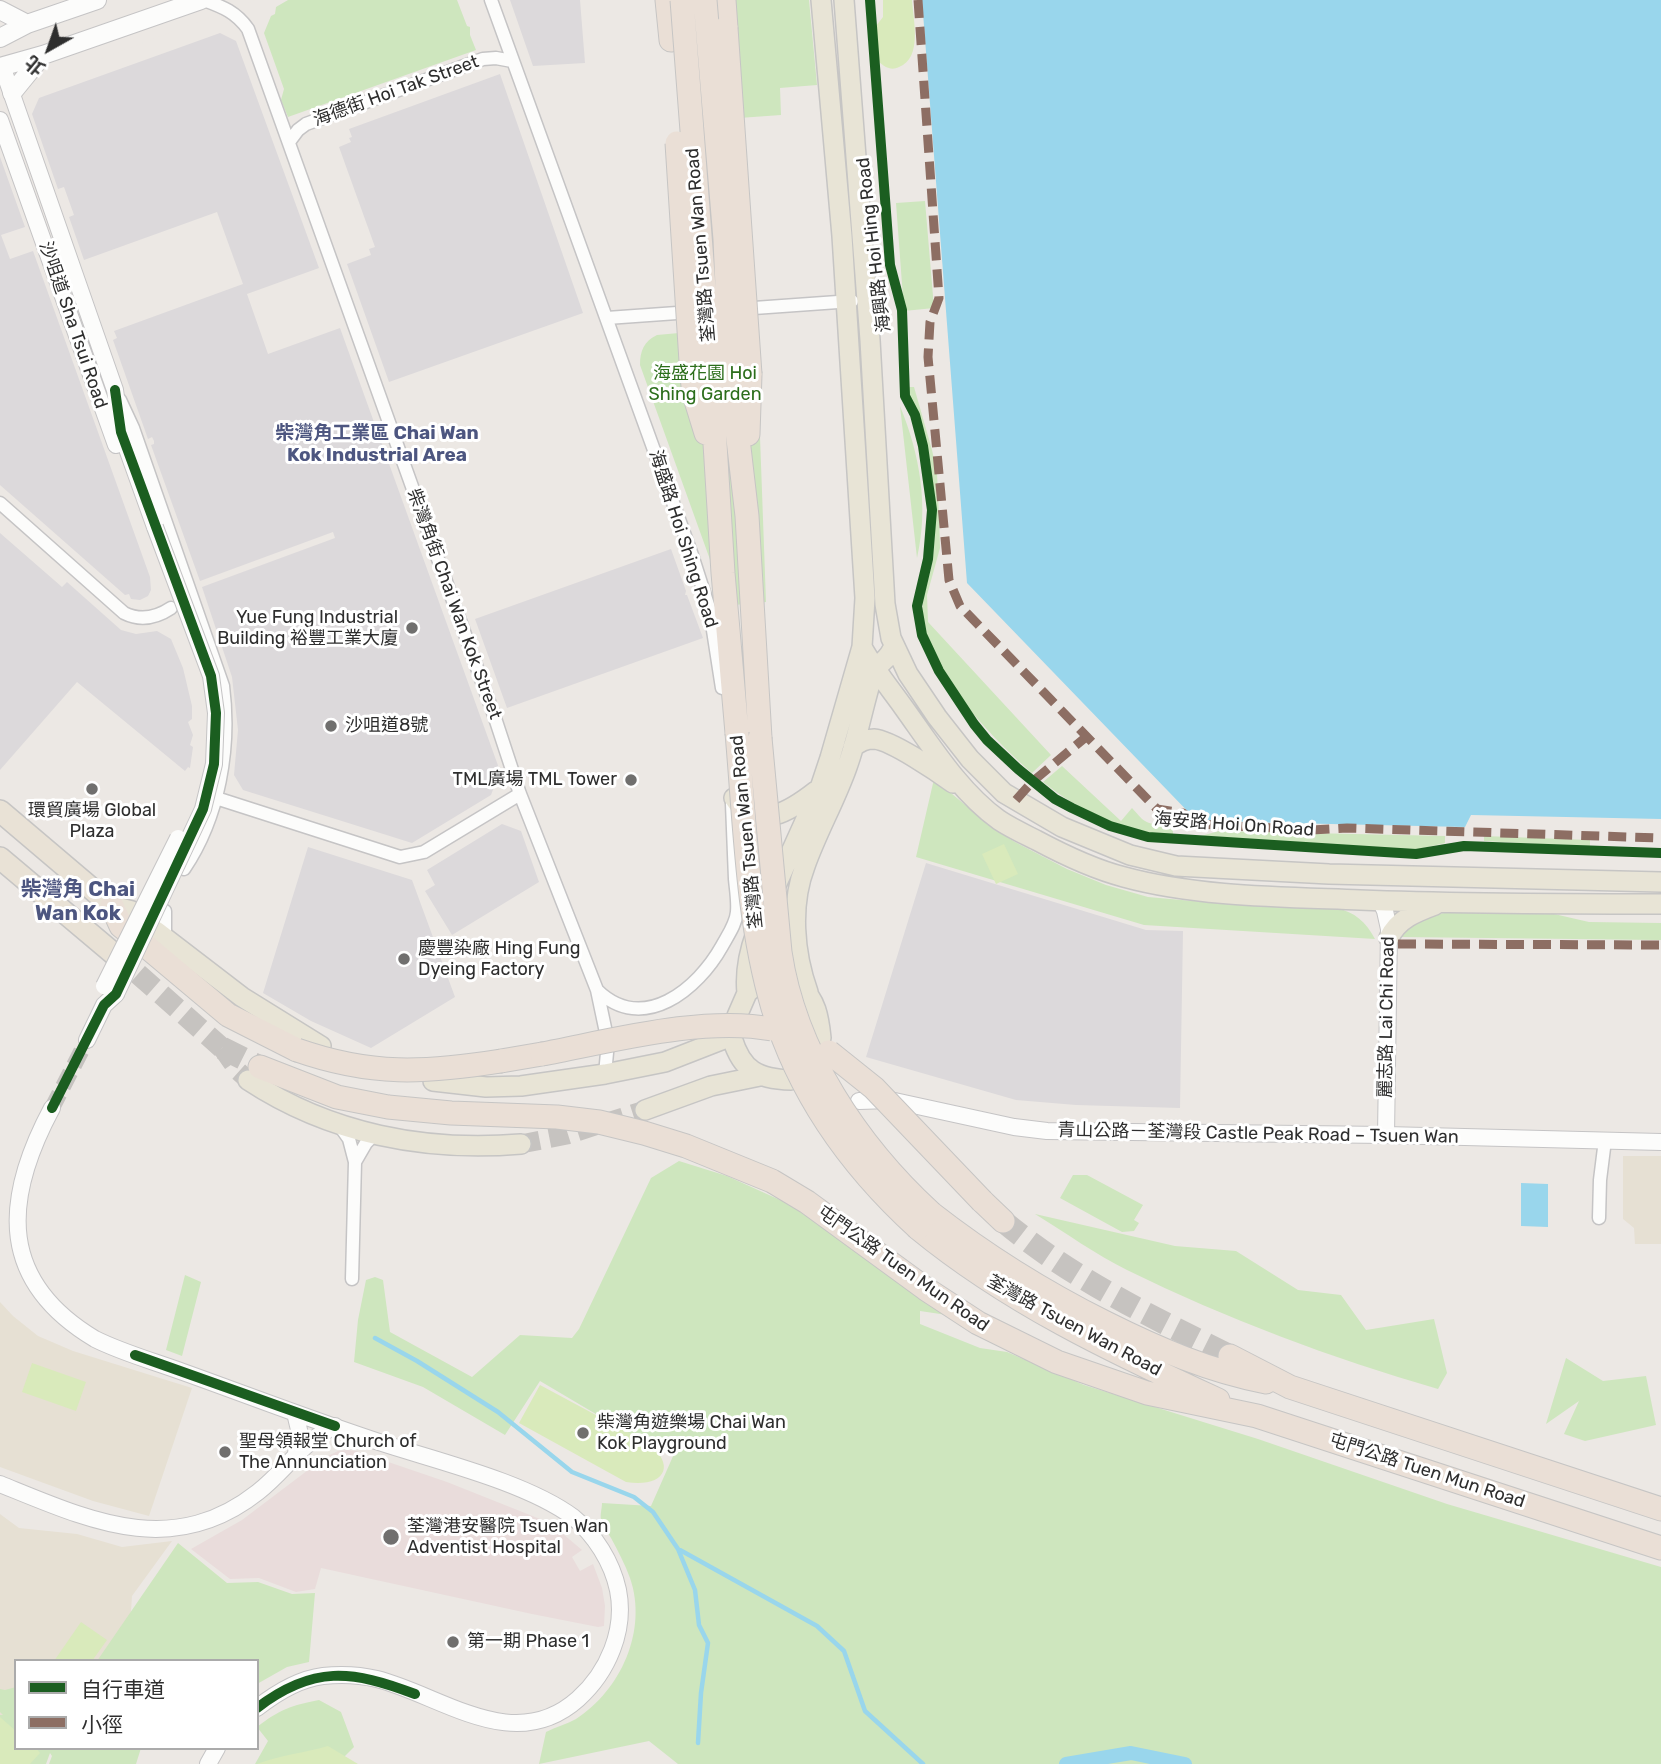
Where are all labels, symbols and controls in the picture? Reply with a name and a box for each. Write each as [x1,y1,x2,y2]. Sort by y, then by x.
north arrow [14,14,84,84]
text: 北 [21,51,50,80]
street label: 海德街 Hoi Tak Street [310,51,482,131]
street label: 荃灣路 Tsuen Wan Road [682,147,720,343]
street label: 海興路 Hoi Hing Road [853,156,895,334]
street label: 沙咀道 Sha Tsui Road [34,239,112,411]
park label: 海盛花園 Hoi Shing Garden [648,363,762,406]
district label: 柴灣角工業區 Chai Wan Kok Industrial Area [275,423,479,467]
street label: 海盛路 Hoi Shing Road [644,447,722,631]
street label: 柴灣角街 Chai Wan Kok Street [402,486,506,722]
place label: Yue Fung Industrial Building 裕豐工業大廈 [217,607,398,650]
marker: Yue Fung Industrial Building 裕豐工業大廈 [404,620,420,636]
place label: 沙咀道8號 [345,715,428,737]
marker: 沙咀道8號 [323,718,339,734]
street label: 荃灣路 Tsuen Wan Road [726,734,768,930]
place label: TML廣場 TML Tower [453,769,617,791]
marker: TML廣場 TML Tower [623,772,639,788]
marker: 環貿廣場 Global Plaza [84,781,100,797]
place label: 環貿廣場 Global Plaza [28,800,156,842]
street label: 海安路 Hoi On Road [1153,809,1315,841]
district label: 柴灣角 Chai Wan Kok [21,877,135,927]
street label: 麗志路 Lai Chi Road [1375,936,1399,1098]
place label: 慶豐染廠 Hing Fung Dyeing Factory [418,938,580,981]
marker: 慶豐染廠 Hing Fung Dyeing Factory [396,951,412,967]
street label: 青山公路－荃灣段 Castle Peak Road – Tsuen Wan [1057,1120,1459,1148]
street label: 屯門公路 Tuen Mun Road [813,1201,993,1337]
street label: 荃灣路 Tsuen Wan Road [983,1271,1165,1381]
place label: 柴灣角遊樂場 Chai Wan Kok Playground [597,1412,786,1454]
marker: 柴灣角遊樂場 Chai Wan Kok Playground [575,1425,591,1441]
street label: 屯門公路 Tuen Mun Road [1326,1429,1528,1513]
place label: 聖母領報堂 Church of The Annunciation [239,1431,416,1474]
marker: 聖母領報堂 Church of The Annunciation [217,1444,233,1460]
place label: 荃灣港安醫院 Tsuen Wan Adventist Hospital [407,1516,608,1558]
marker: 荃灣港安醫院 Tsuen Wan Adventist Hospital [381,1527,401,1547]
place label: 第一期 Phase 1 [467,1631,589,1653]
marker: 第一期 Phase 1 [445,1634,461,1650]
legend [14,1659,259,1750]
text: 自行車道 [81,1677,165,1702]
text: 小徑 [81,1712,123,1737]

